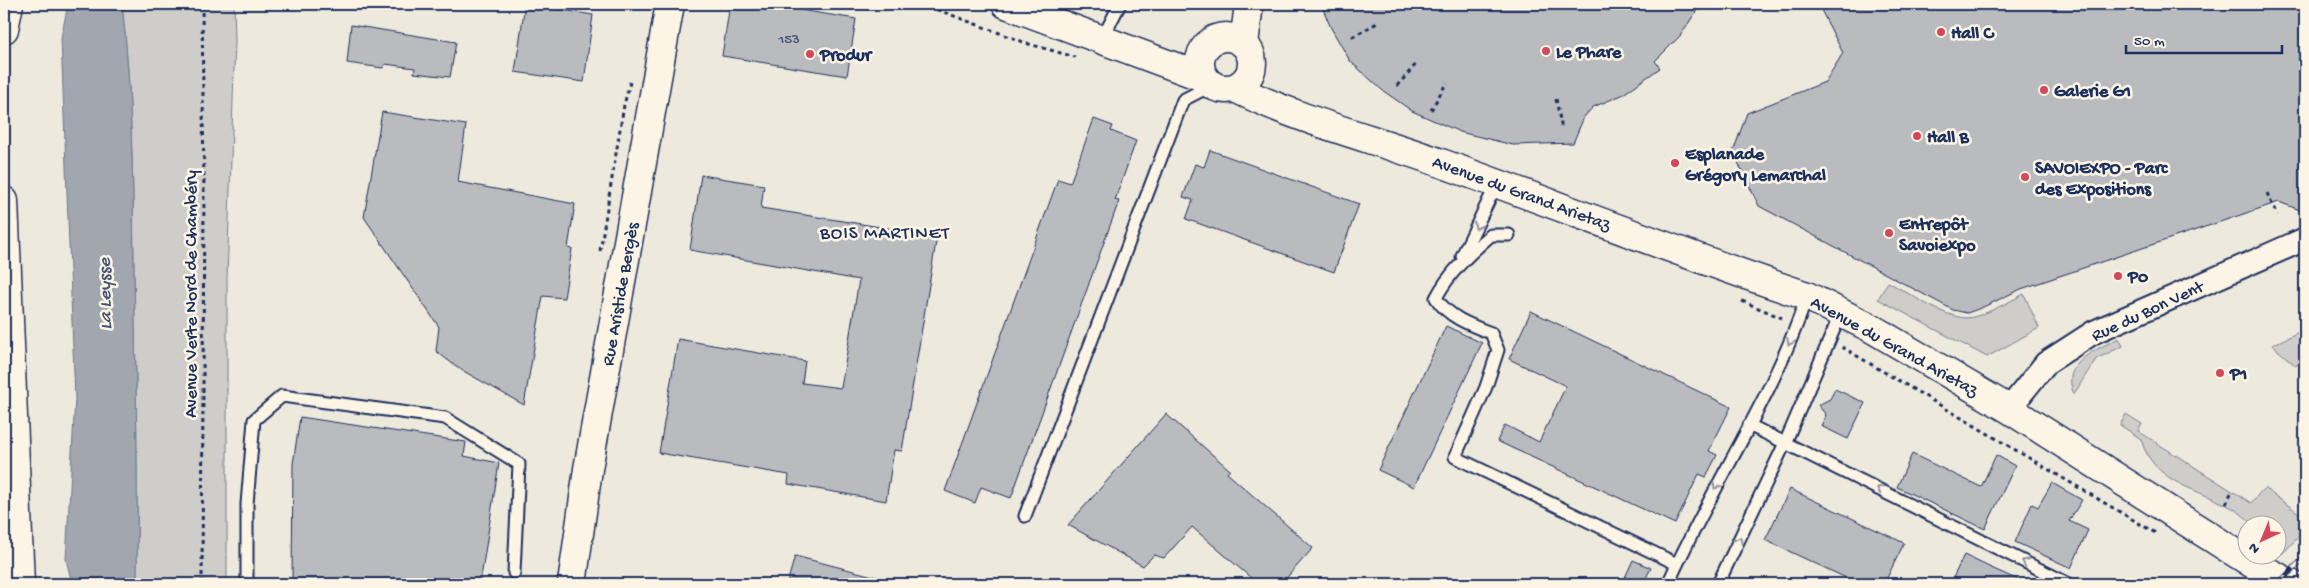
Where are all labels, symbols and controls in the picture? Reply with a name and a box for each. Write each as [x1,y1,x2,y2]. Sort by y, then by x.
scale bar [2126,22,2283,54]
place label: Hall C [1951,24,1995,45]
marker: Hall C [1935,26,1947,38]
house number: 153 [777,31,800,49]
text: 50 m [2134,33,2165,51]
place label: Le Phare [1556,43,1622,64]
marker: Le Phare [1540,45,1552,57]
place label: Produr [819,46,874,67]
marker: Produr [804,48,816,60]
place label: Galerie G1 [2054,82,2131,103]
marker: Galerie G1 [2038,84,2050,96]
place label: Hall B [1927,128,1969,149]
marker: Hall B [1911,130,1923,142]
place label: Esplanade Grégory Lemarchal [1685,145,1826,187]
street label: Avenue du Grand Arietaz [1429,152,1614,237]
marker: Esplanade Grégory Lemarchal [1669,157,1681,169]
place label: SAVOIEXPO - Parc des Expositions [2035,159,2168,201]
street label: Avenue Verte Nord de Chambéry [182,170,203,418]
marker: SAVOIEXPO - Parc des Expositions [2019,171,2031,183]
place label: Entrepôt Savoiexpo [1899,215,1976,257]
street label: Rue Aristide Bergès [599,220,645,368]
one-way arrow [1473,221,1483,230]
district label: BOIS MARTINET [819,223,950,246]
marker: Entrepôt Savoiexpo [1883,227,1895,239]
water label: La Leysse [94,257,119,330]
place label: P0 [2127,268,2149,289]
marker: P0 [2112,270,2124,282]
street label: Rue du Bon Vent [2089,276,2209,347]
street label: Avenue du Grand Arietaz [1806,292,1982,403]
one-way arrow [1786,336,1796,345]
place label: P1 [2229,365,2247,386]
marker: P1 [2214,367,2226,379]
one-way arrow [1712,481,1722,490]
one-way arrow [1877,485,1886,495]
north arrow [2236,516,2286,566]
one-way arrow [1733,536,1743,545]
text: N [2246,538,2264,557]
one-way arrow [2022,559,2031,569]

